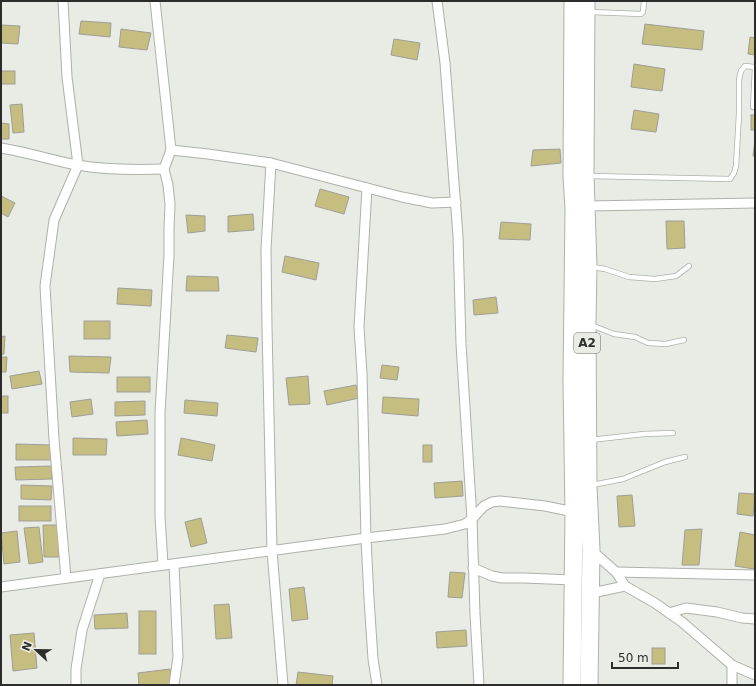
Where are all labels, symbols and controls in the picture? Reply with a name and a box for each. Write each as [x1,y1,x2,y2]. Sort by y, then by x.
road number: A2 [574,333,600,353]
north arrow [16,630,56,670]
text: N [19,640,35,653]
scale bar [612,644,678,670]
text: 50 m [618,651,649,665]

